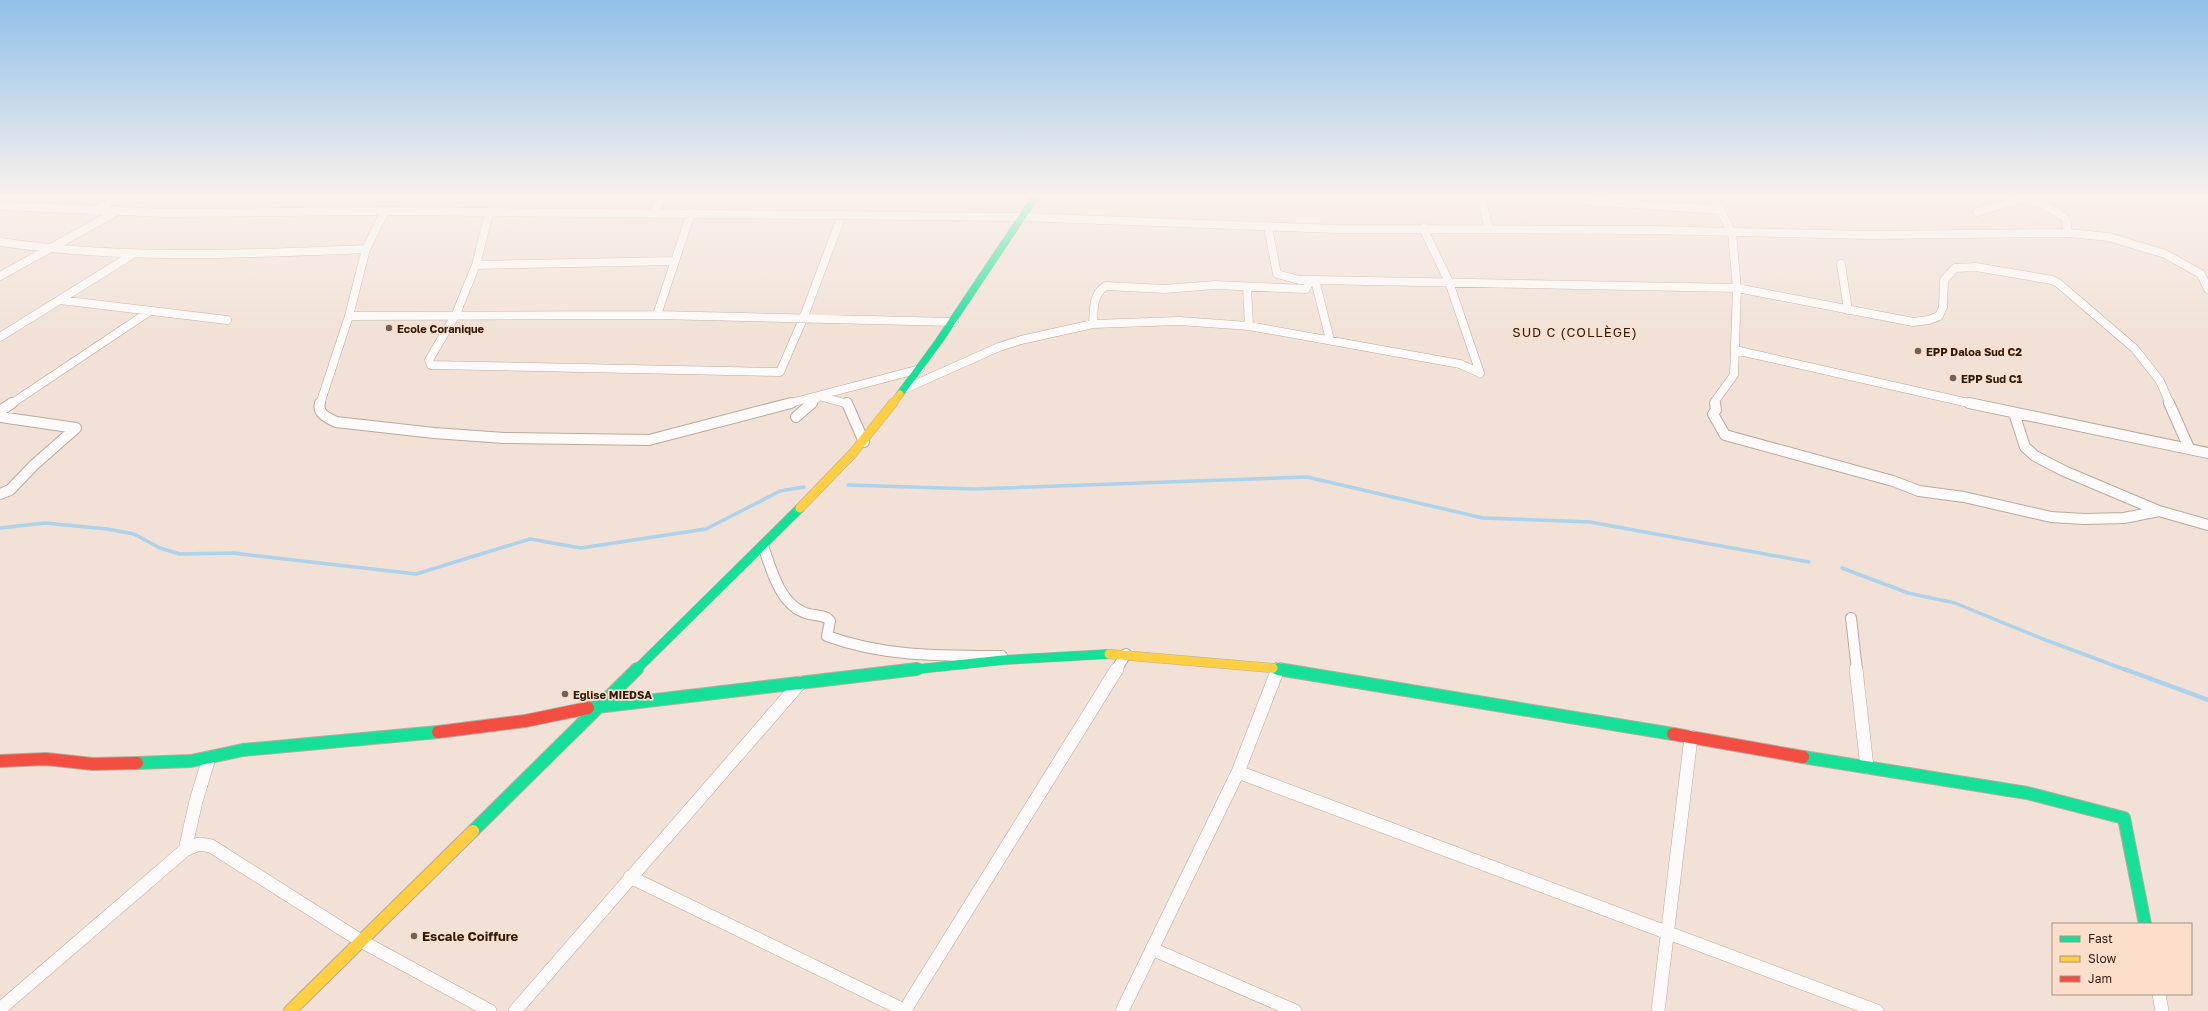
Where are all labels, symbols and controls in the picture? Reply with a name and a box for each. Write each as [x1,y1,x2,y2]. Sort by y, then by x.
place label: Ecole Coranique [397,322,485,335]
marker: Ecole Coranique [384,323,394,333]
district label: SUD C (COLLÈGE) [1512,324,1638,340]
place label: EPP Daloa Sud C2 [1926,345,2022,358]
marker: EPP Daloa Sud C2 [1913,346,1923,356]
place label: EPP Sud C1 [1961,372,2023,385]
marker: EPP Sud C1 [1948,373,1958,383]
place label: Eglise MIEDSA [573,688,652,701]
marker: Eglise MIEDSA [560,689,570,699]
legend [2052,923,2192,995]
place label: Escale Coiffure [422,928,519,944]
marker: Escale Coiffure [409,931,419,941]
text: Fast [2088,931,2113,946]
text: Slow [2088,951,2116,966]
text: Jam [2088,971,2112,986]

